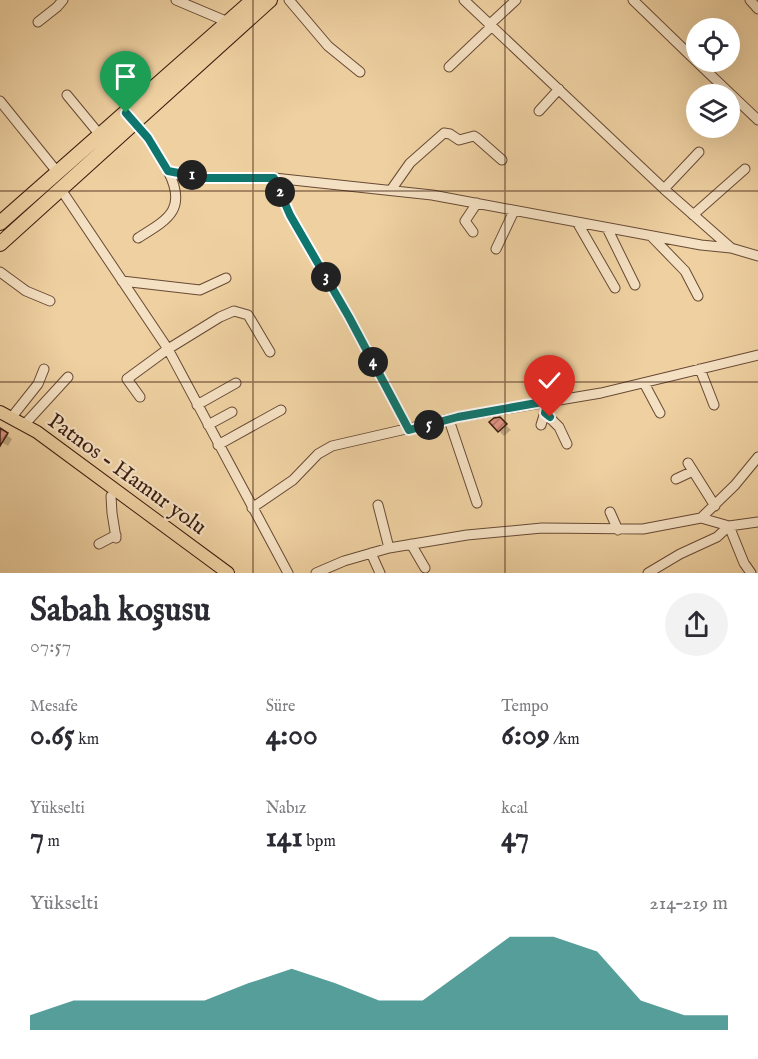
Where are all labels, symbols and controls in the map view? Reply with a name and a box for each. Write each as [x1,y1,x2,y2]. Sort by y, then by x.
map controls [686,18,740,138]
button: locate [686,18,740,72]
pin [100,51,151,113]
icon: arrive [109,60,142,93]
button: layers [686,84,740,138]
pin: 1 [177,160,207,190]
text: 1 [189,165,195,185]
pin: 2 [265,177,295,207]
text: 2 [276,182,284,202]
pin: 3 [311,262,341,292]
text: 3 [323,267,329,287]
pin: 4 [358,347,388,377]
text: 4 [369,352,377,372]
pin [524,355,575,417]
icon: check [533,364,566,397]
street label: Patnos - Hamur yolu [42,408,212,542]
pin: 5 [414,410,444,440]
text: 5 [426,415,432,435]
text: Sabah koşusu [30,590,210,632]
button: share [665,593,728,656]
text: 07:57 [30,634,71,659]
text: Mesafe [30,697,78,717]
text: Süre [266,697,295,717]
text: Tempo [501,697,549,717]
text: 0.65 [30,717,75,755]
text: 4:00 [266,717,318,755]
text: 6:09 [501,717,550,755]
text: km [75,730,99,750]
text: /km [550,730,580,750]
text: Yükselti [30,799,85,819]
text: Nabız [266,799,306,819]
text: kcal [501,799,528,819]
text: 7 [30,819,44,857]
text: 141 [266,819,303,857]
text: 47 [501,819,529,857]
text: m [44,832,60,852]
text: bpm [303,832,336,852]
text: Yükselti [30,891,99,916]
text: 214–219 m [649,891,728,916]

